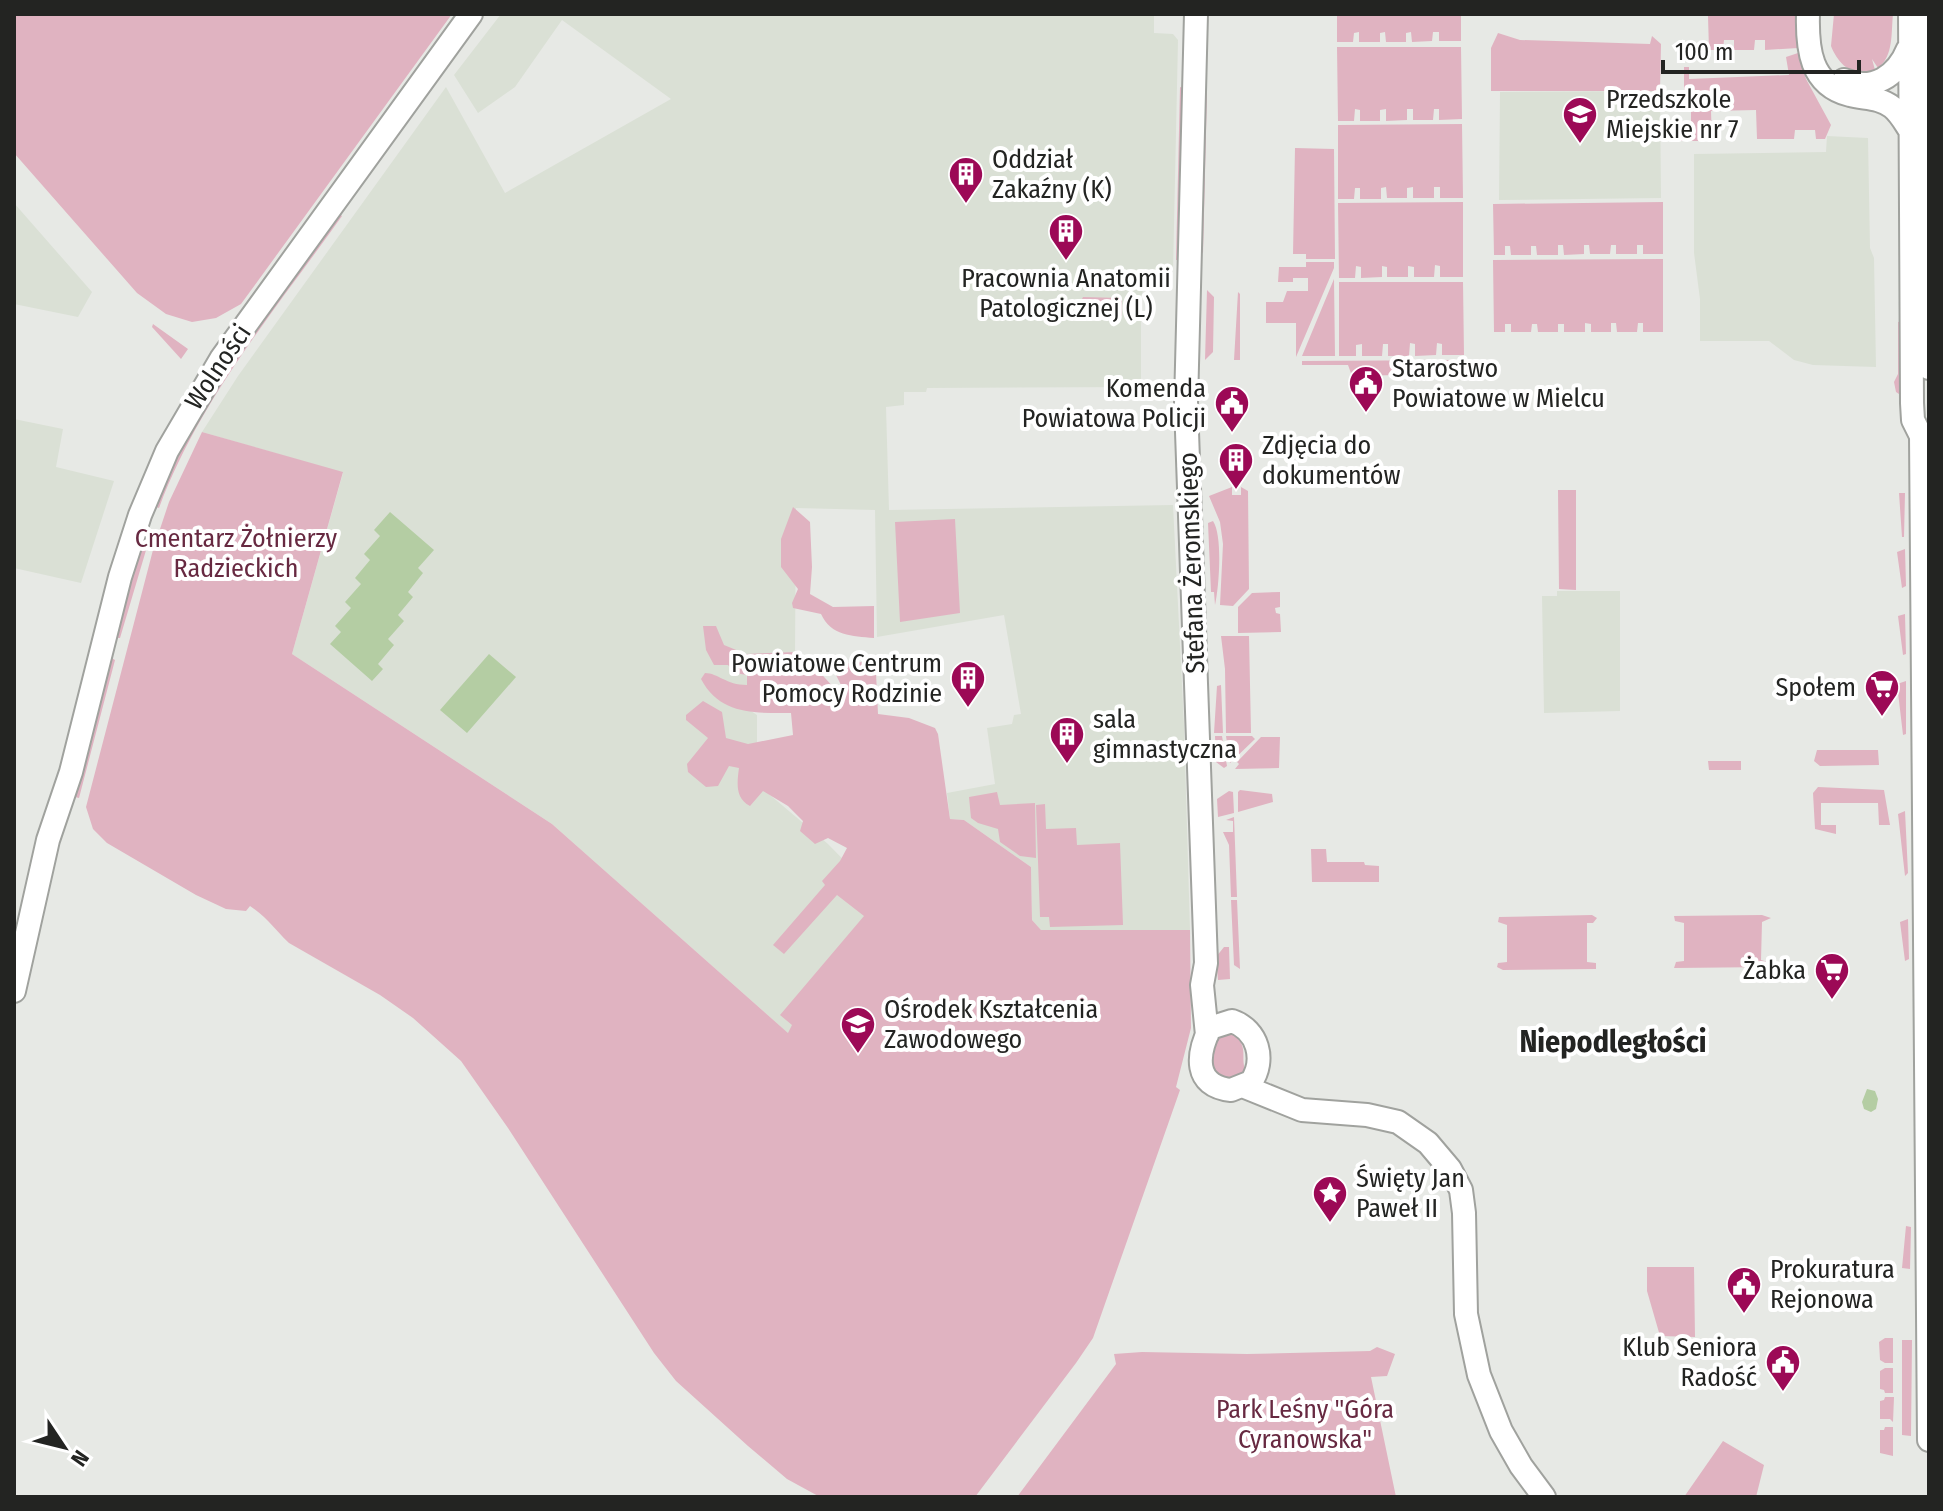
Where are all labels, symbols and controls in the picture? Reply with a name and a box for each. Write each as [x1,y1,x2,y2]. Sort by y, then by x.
scale bar [1663,24,1859,74]
text: 100 m [1675,38,1733,66]
place label: Przedszkole Miejskie nr 7 [1606,84,1739,145]
school or university icon: Przedszkole Miejskie nr 7 [1561,95,1599,145]
place label: Oddział Zakaźny (K) [992,144,1112,205]
building icon: Oddział Zakaźny (K) [947,155,985,205]
building icon: Pracownia Anatomii Patologicznej (L) [1047,212,1085,262]
place label: Pracownia Anatomii Patologicznej (L) [961,263,1171,324]
street label: Wolności [178,319,258,415]
place label: Starostwo Powiatowe w Mielcu [1392,353,1605,414]
public building icon: Starostwo Powiatowe w Mielcu [1347,364,1385,414]
place label: Komenda Powiatowa Policji [1022,373,1206,434]
public building icon: Komenda Powiatowa Policji [1213,384,1251,434]
place label: Zdjęcia do dokumentów [1262,430,1401,491]
building icon: Zdjęcia do dokumentów [1217,441,1255,491]
street label: Stefana Żeromskiego [1173,452,1211,674]
park label: Cmentarz Żołnierzy Radzieckich [135,523,338,584]
place label: Powiatowe Centrum Pomocy Rodzinie [731,648,942,709]
building icon: Powiatowe Centrum Pomocy Rodzinie [949,659,987,709]
supermarket icon: Społem [1863,668,1901,718]
place label: Społem [1775,672,1856,703]
place label: sala gimnastyczna [1093,704,1237,765]
building icon: sala gimnastyczna [1048,715,1086,765]
supermarket icon: Żabka [1813,951,1851,1001]
place label: Żabka [1743,955,1806,986]
place label: Ośrodek Kształcenia Zawodowego [884,994,1098,1055]
school or university icon: Ośrodek Kształcenia Zawodowego [839,1005,877,1055]
district label: Niepodległości [1519,1024,1707,1060]
place label: Święty Jan Paweł II [1356,1163,1465,1224]
place icon: Święty Jan Paweł II [1311,1174,1349,1224]
place label: Prokuratura Rejonowa [1770,1254,1895,1315]
public building icon: Prokuratura Rejonowa [1725,1265,1763,1315]
place label: Klub Seniora Radość [1622,1332,1757,1393]
public building icon: Klub Seniora Radość [1764,1343,1802,1393]
park label: Park Leśny "Góra Cyranowska" [1216,1394,1394,1455]
north arrow [24,1407,104,1487]
text: N [65,1445,95,1471]

